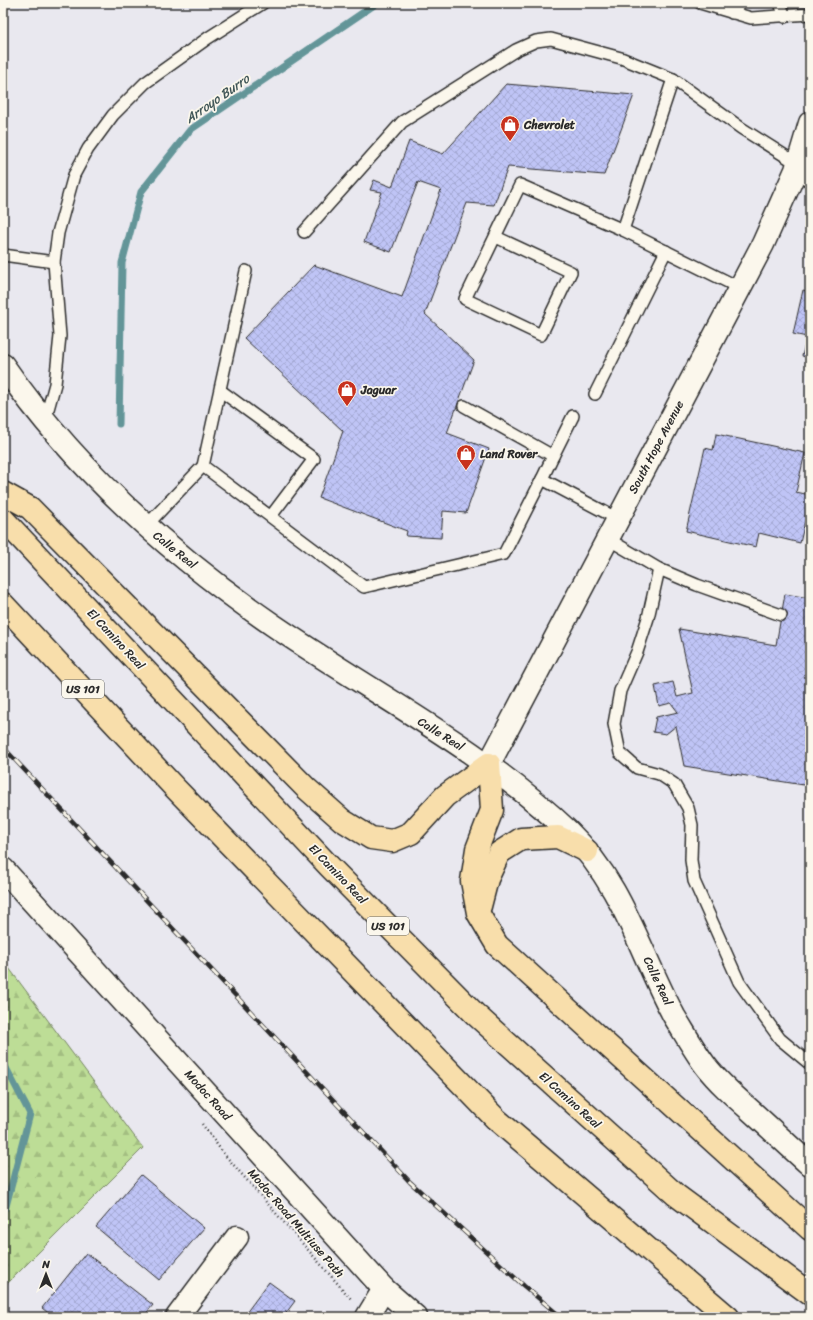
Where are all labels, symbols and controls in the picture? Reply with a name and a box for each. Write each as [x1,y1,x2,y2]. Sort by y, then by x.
water label: Arroyo Burro [179,67,256,130]
shop icon: Chevrolet [499,114,521,142]
place label: Chevrolet [523,114,576,136]
shop icon: Jaguar [336,379,358,407]
place label: Jaguar [360,379,397,401]
street label: South Hope Avenue [622,396,690,498]
shop icon: Land Rover [455,443,477,471]
place label: Land Rover [480,443,538,465]
street label: Calle Real [148,525,203,575]
street label: El Camino Real [81,603,151,675]
road number: US 101 [62,680,104,698]
street label: Calle Real [413,711,469,757]
street label: El Camino Real [303,838,373,910]
road number: US 101 [367,917,409,935]
street label: Calle Real [637,953,679,1010]
street label: Modoc Road [179,1064,238,1126]
street label: El Camino Real [534,1066,607,1135]
street label: Modoc Road Multiuse Path [242,1163,350,1283]
north arrow [26,1254,66,1294]
text: N [41,1255,50,1274]

